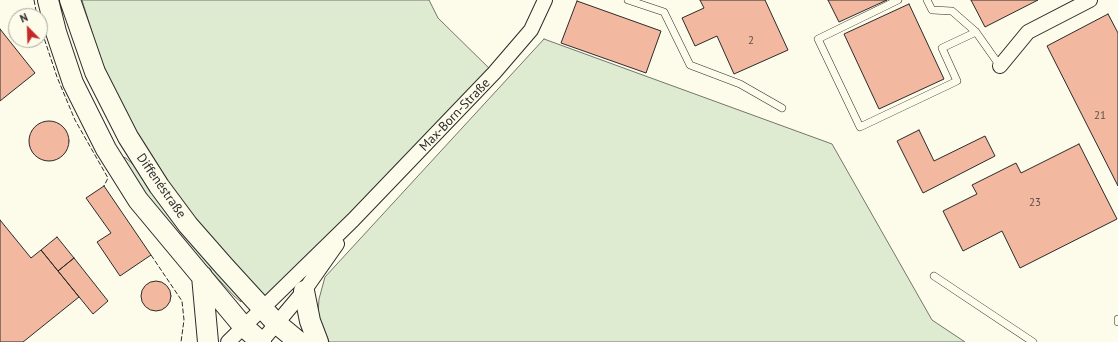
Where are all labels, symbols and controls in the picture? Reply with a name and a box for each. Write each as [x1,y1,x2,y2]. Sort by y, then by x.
north arrow [8,8,48,48]
text: N [18,10,30,26]
house number: 2 [748,34,754,48]
street label: Max-Born-Straße [416,76,494,154]
house number: 21 [1094,109,1106,123]
street label: Diffenéstraße [133,151,189,221]
house number: 23 [1029,196,1041,210]

